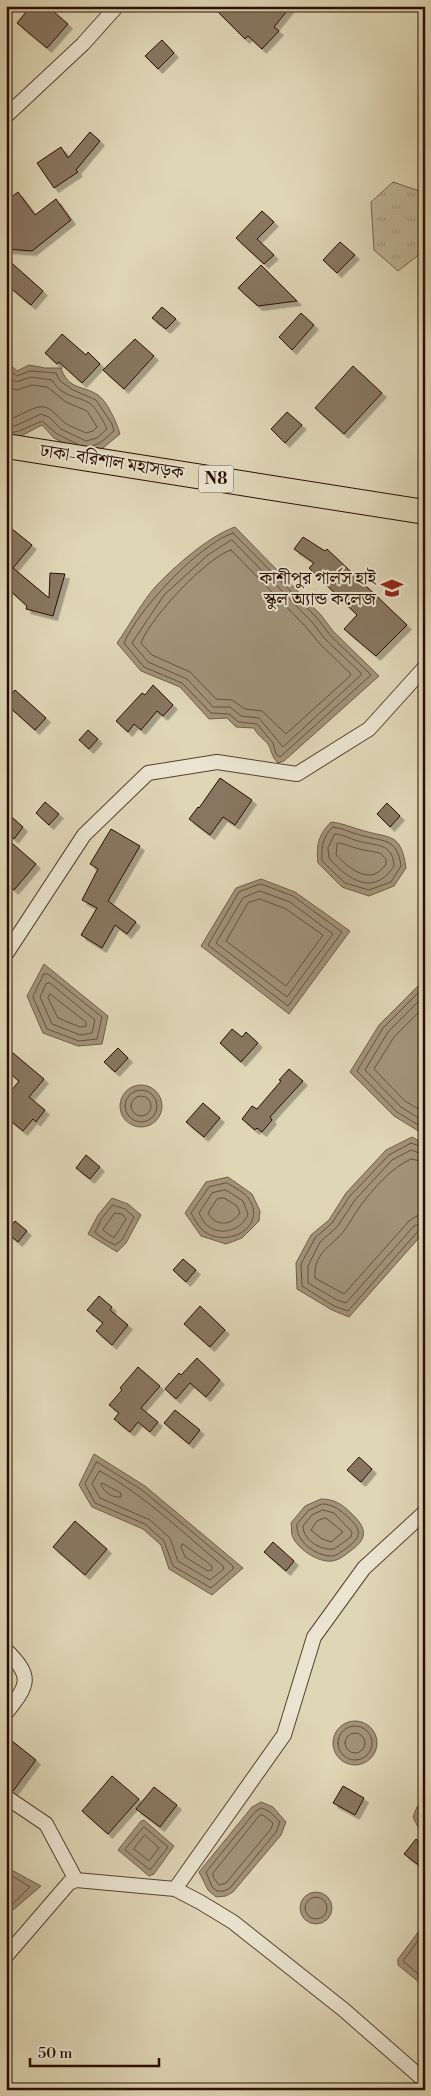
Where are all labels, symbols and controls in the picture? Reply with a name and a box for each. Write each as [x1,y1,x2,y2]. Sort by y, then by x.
street label: ঢাকা-বরিশাল মহাসড়ক [38,439,187,485]
road number: N8 [198,466,234,492]
place label: কাশীপুর গার্লস হাই স্কুল অ্যান্ড কলেজ [258,567,377,611]
school or university icon: কাশীপুর গার্লস হাই স্কুল অ্যান্ড কলেজ [379,575,405,601]
scale bar [30,2036,159,2068]
text: 50 m [38,2044,72,2063]

